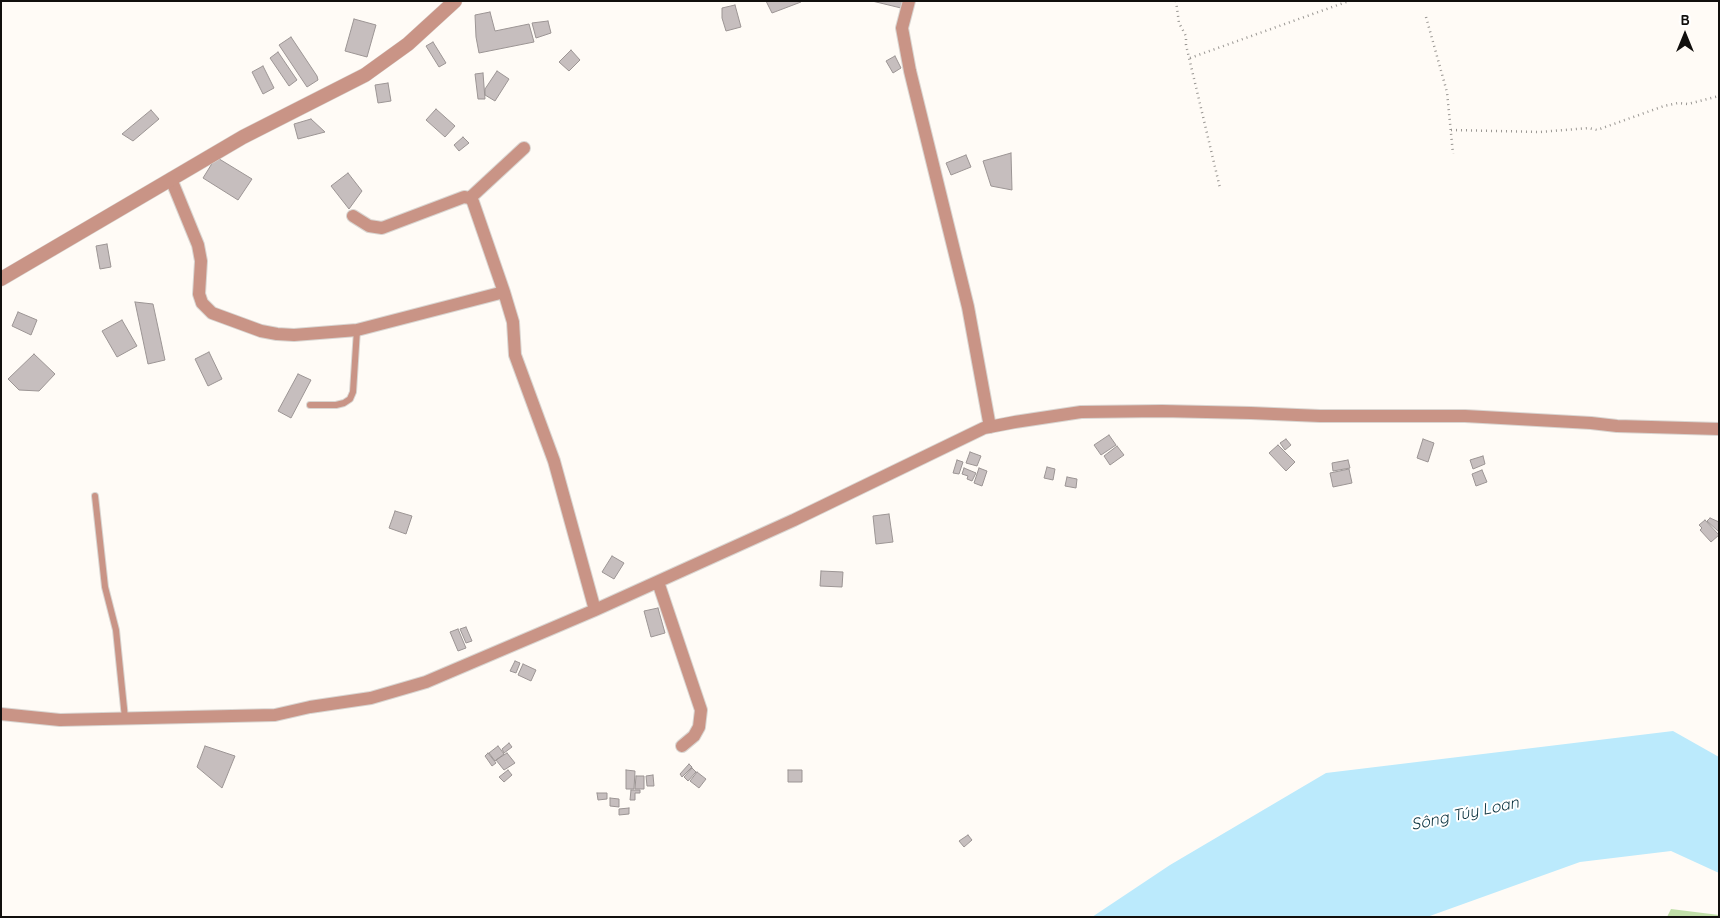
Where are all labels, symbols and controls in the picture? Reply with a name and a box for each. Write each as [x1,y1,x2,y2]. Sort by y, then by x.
north arrow [1660,10,1710,60]
text: B [1680,11,1690,29]
water label: Sông Túy Loan [1409,793,1521,835]

